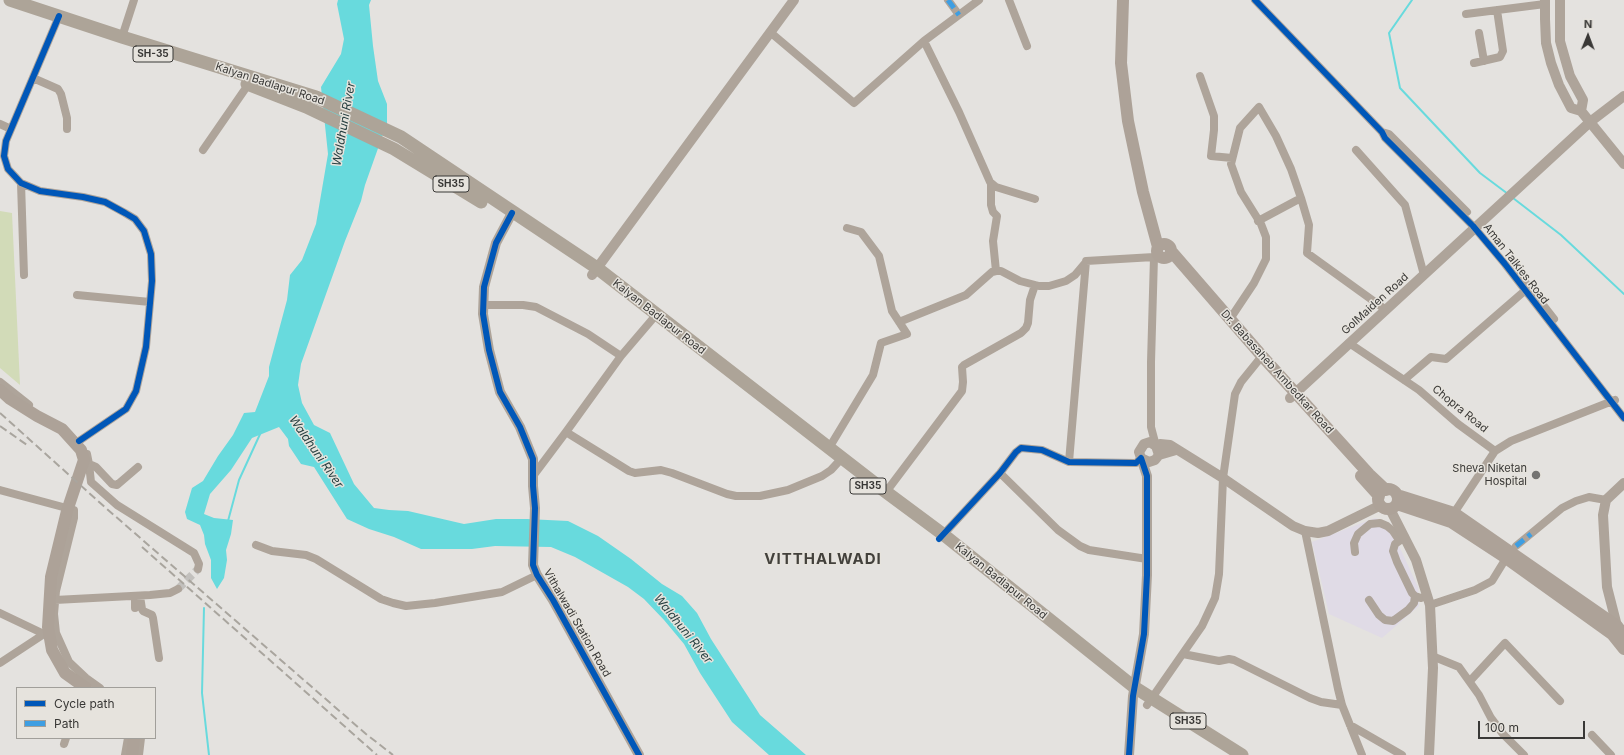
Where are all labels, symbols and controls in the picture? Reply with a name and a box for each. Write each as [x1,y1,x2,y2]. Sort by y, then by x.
north arrow [1568,16,1608,56]
text: N [1584,17,1593,31]
road number: SH-35 [133,46,173,62]
street label: Kalyan Badlapur Road [214,60,326,108]
water label: Waldhuni River [330,81,358,167]
road number: SH35 [433,176,469,192]
street label: Aman Talkies Road [1480,221,1552,307]
street label: GolMaiden Road [1339,270,1411,338]
street label: Kalyan Badlapur Road [610,277,708,357]
street label: Dr. Babasaheb Ambedkar Road [1218,307,1336,437]
street label: Chopra Road [1429,383,1491,435]
water label: Waldhuni River [286,413,346,491]
place label: Sheva Niketan Hospital [1452,462,1527,488]
marker: Sheva Niketan Hospital [1530,469,1542,481]
road number: SH35 [850,478,886,494]
street label: Kalyan Badlapur Road [952,540,1050,622]
district label: VITTHALWADI [764,550,882,568]
street label: Vithalwadi Station Road [541,567,613,679]
water label: Waldhuni River [651,591,715,667]
legend [16,687,156,739]
text: Cycle path [54,696,115,711]
road number: SH35 [1170,713,1206,729]
scale bar [1480,713,1587,739]
text: Path [54,716,79,731]
text: 100 m [1485,720,1519,735]

